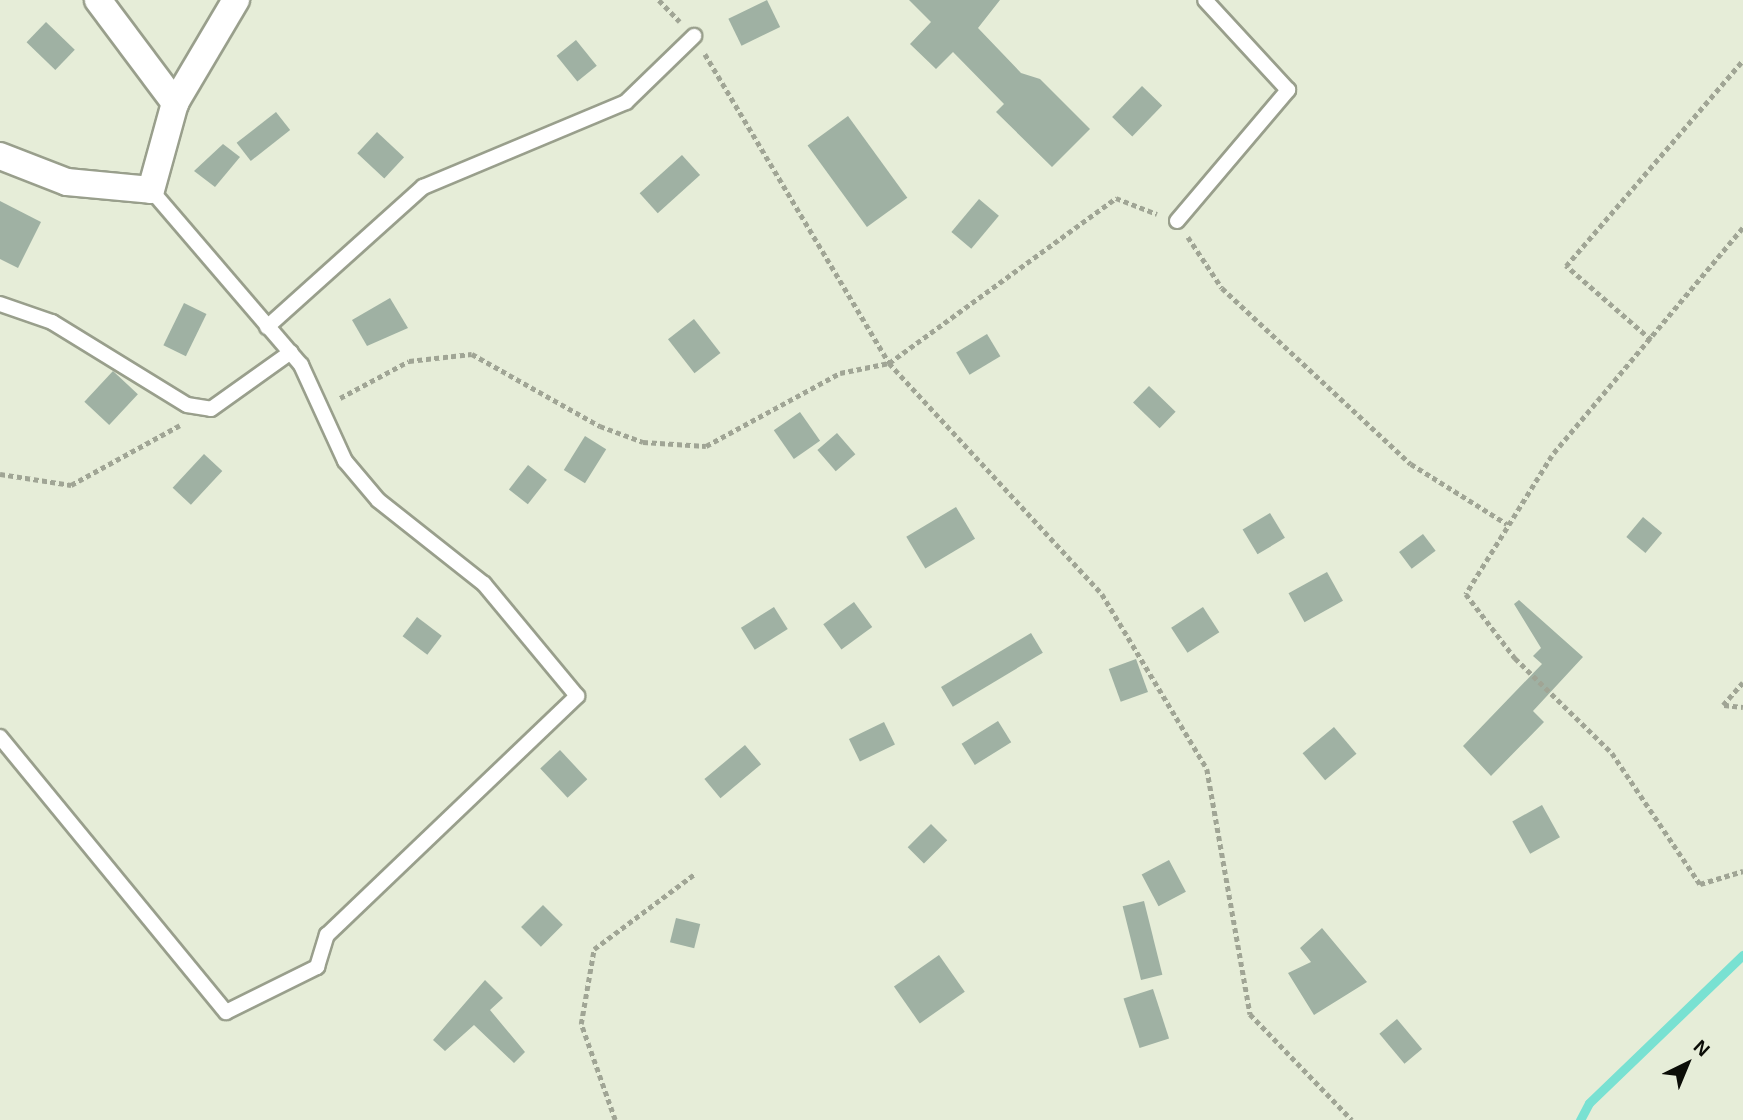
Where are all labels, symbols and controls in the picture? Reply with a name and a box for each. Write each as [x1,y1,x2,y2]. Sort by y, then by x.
north arrow [1652,1029,1722,1099]
text: N [1689,1036,1714,1061]

